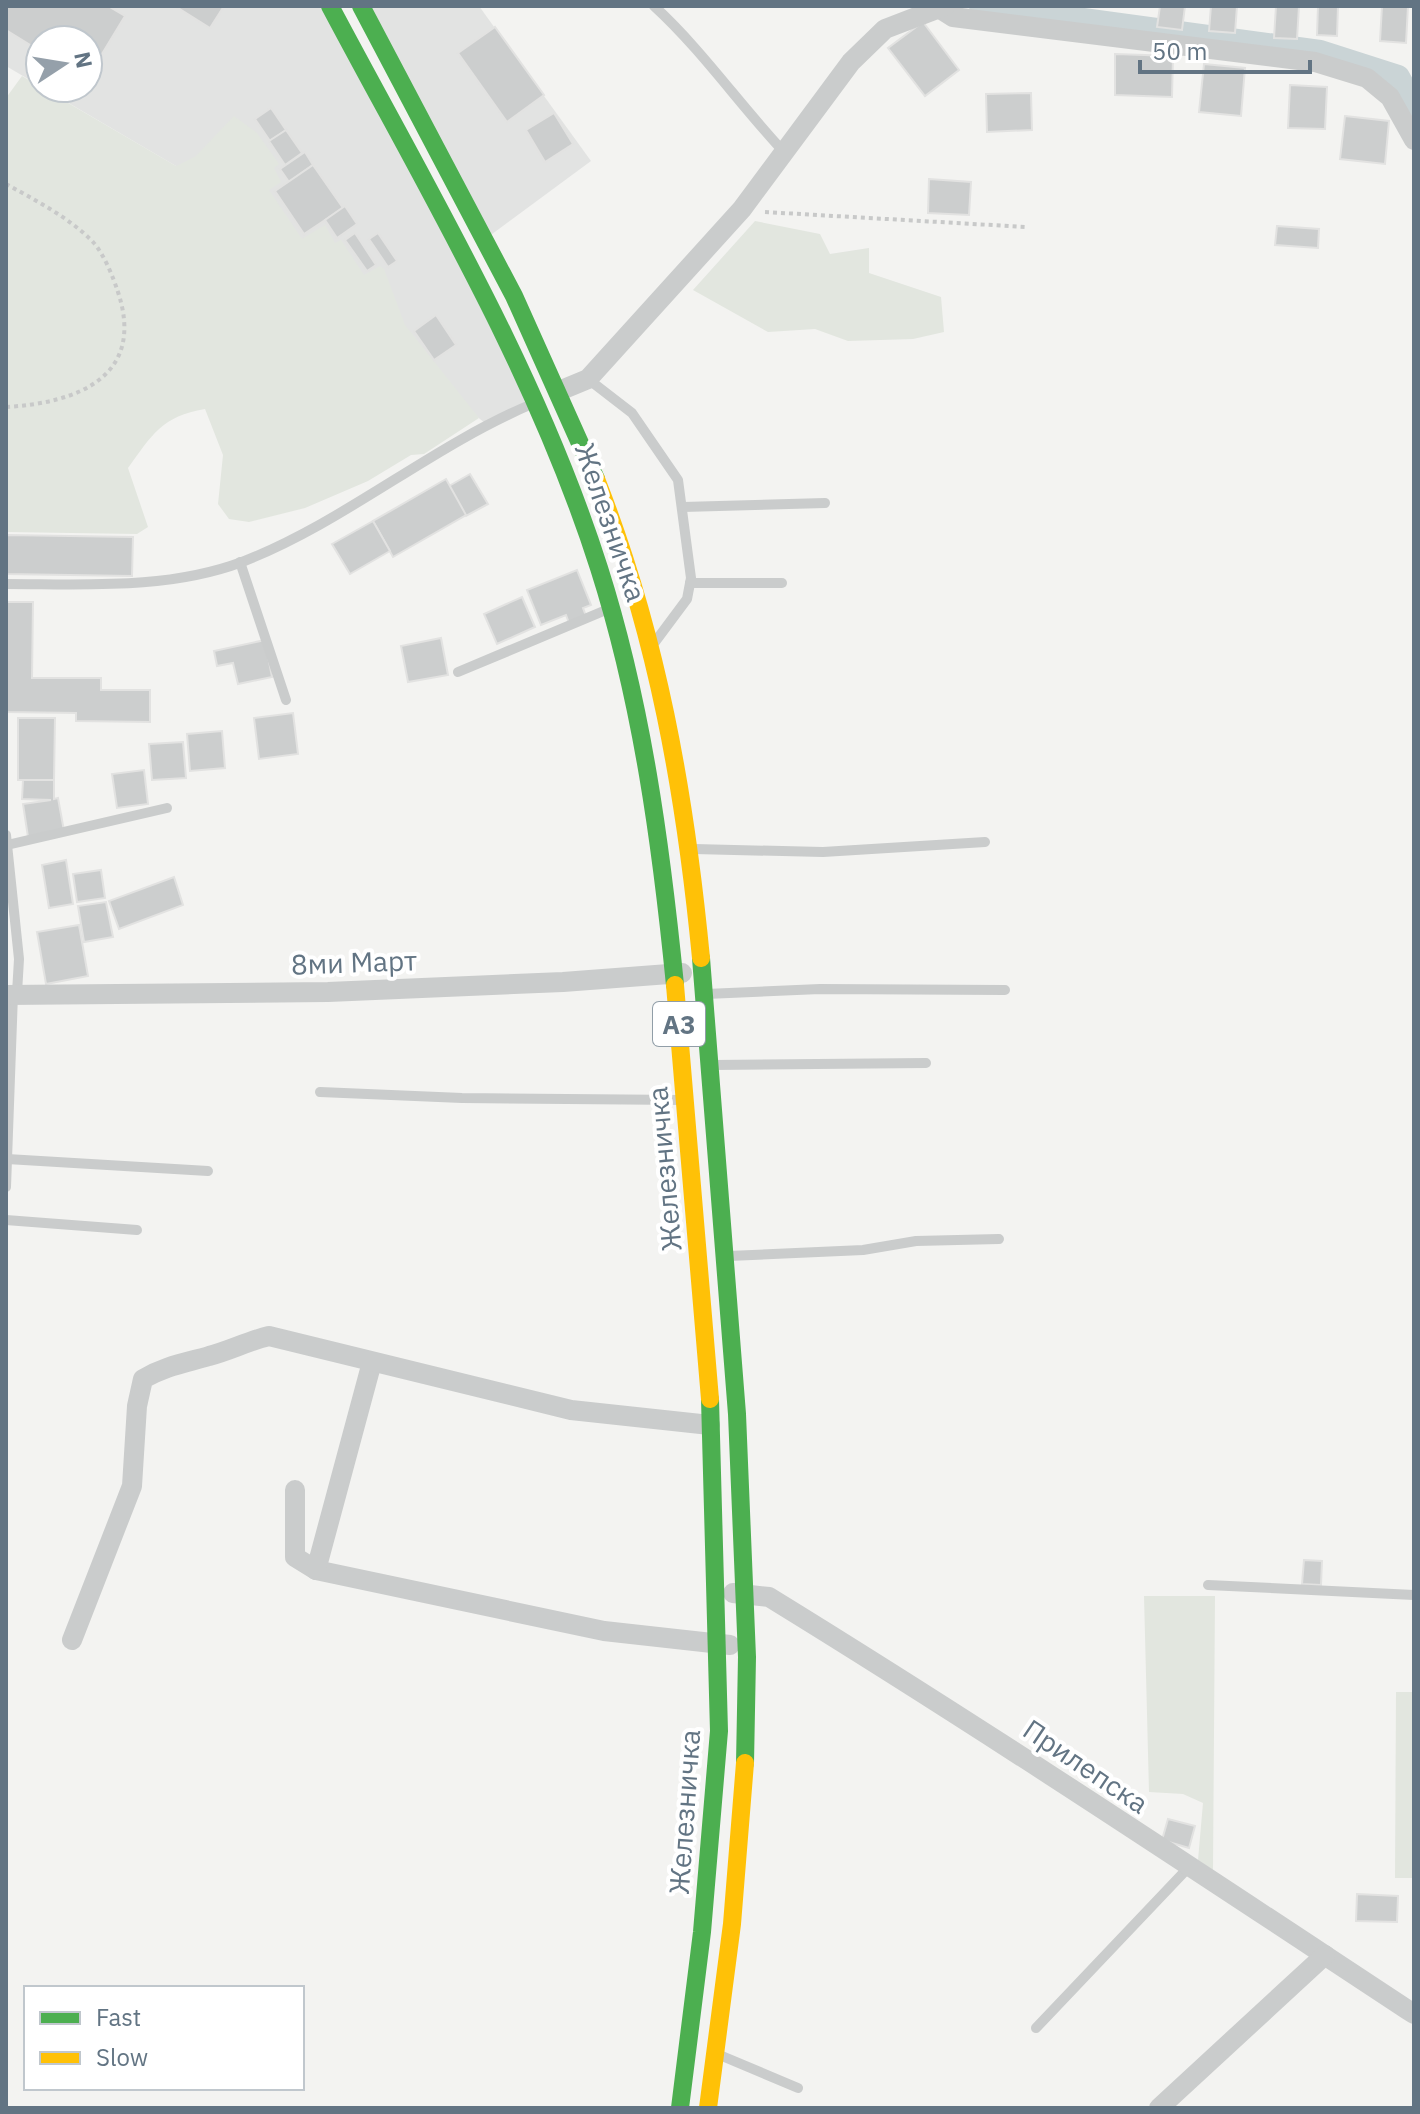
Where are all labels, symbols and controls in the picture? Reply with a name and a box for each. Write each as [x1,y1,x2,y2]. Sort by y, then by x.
north arrow [24,24,104,104]
scale bar [1140,24,1310,74]
text: 50 m [1152,35,1207,67]
text: N [68,49,100,71]
street label: Железничка [567,438,655,606]
street label: 8ми Март [290,941,418,983]
road number: A3 [653,1002,705,1046]
street label: Железничка [638,1085,690,1253]
street label: Прилепска [1016,1711,1156,1821]
street label: Железничка [660,1728,708,1896]
legend [24,1986,304,2090]
text: Fast [96,2001,141,2033]
text: Slow [96,2041,148,2073]

